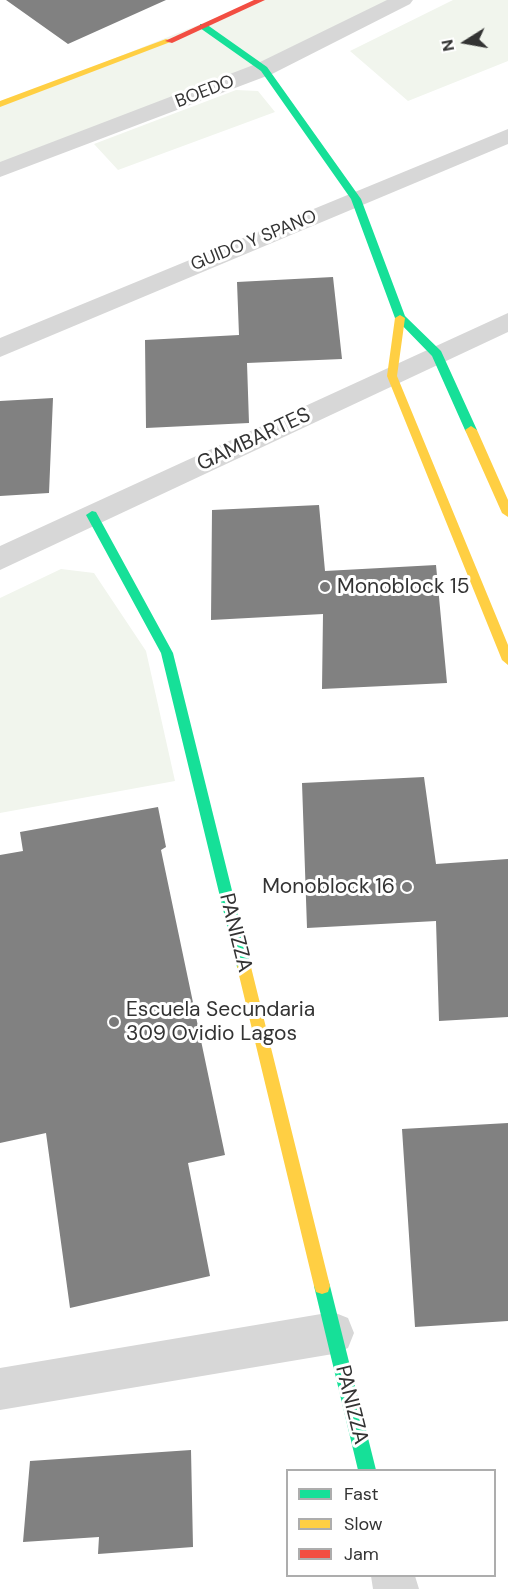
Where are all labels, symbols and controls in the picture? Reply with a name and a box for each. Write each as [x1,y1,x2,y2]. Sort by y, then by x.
north arrow [436,12,496,72]
text: N [436,38,459,53]
street label: BOEDO [173,71,237,113]
street label: GUIDO Y SPANO [188,206,320,276]
street label: GAMBARTES [193,403,315,477]
place label: Monoblock 15 [337,574,469,600]
marker: Monoblock 15 [318,580,332,594]
place label: Monoblock 16 [262,874,395,900]
marker: Monoblock 16 [400,880,414,894]
street label: PANIZZA [213,891,257,975]
place label: Escuela Secundaria 309 Ovidio Lagos [126,997,315,1047]
marker: Escuela Secundaria 309 Ovidio Lagos [107,1015,121,1029]
street label: PANIZZA [329,1363,373,1447]
legend [286,1469,496,1577]
text: Fast [344,1482,379,1506]
text: Slow [344,1512,383,1536]
text: Jam [344,1542,379,1566]

